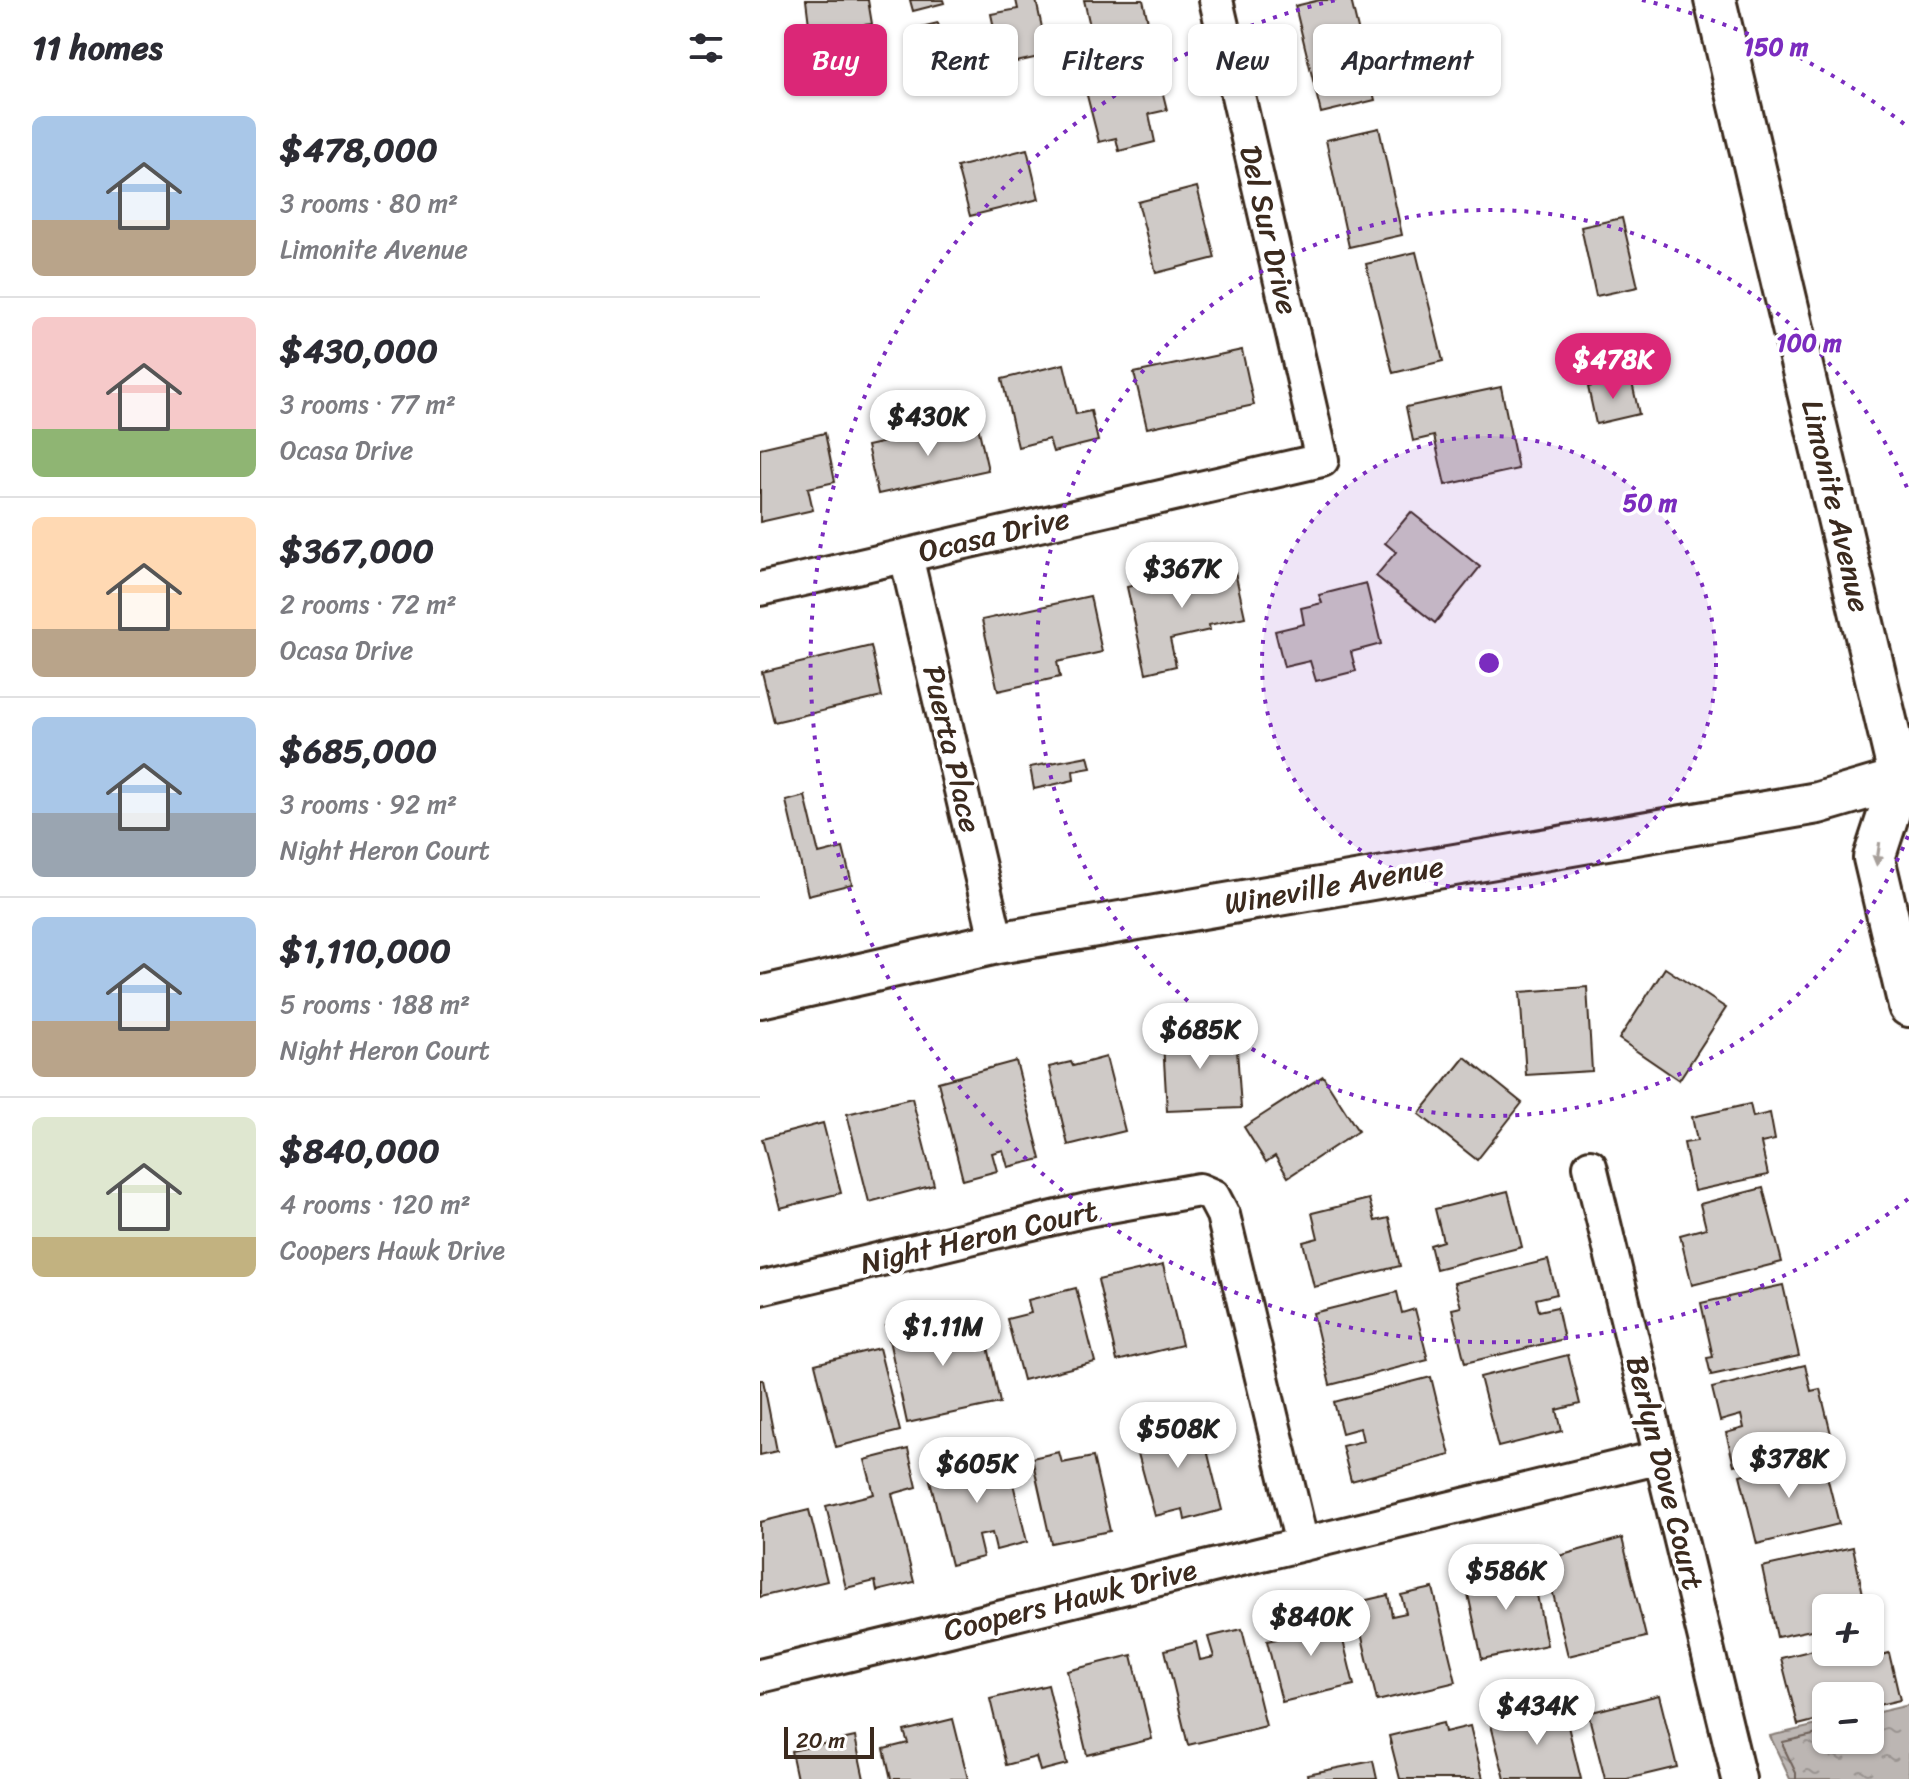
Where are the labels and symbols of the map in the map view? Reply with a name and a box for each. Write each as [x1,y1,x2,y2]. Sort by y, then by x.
text: 150 m [1744,26,1809,68]
street label: Del Sur Drive [1223,140,1315,320]
text: 100 m [1776,322,1842,364]
pin: $478K [1557,333,1669,401]
pin: $430K [872,390,984,458]
street label: Limonite Avenue [1785,394,1887,618]
text: 50 m [1623,482,1678,524]
street label: Ocasa Drive [913,491,1075,579]
pin: $367K [1126,542,1238,610]
centre of rings [1475,649,1503,677]
street label: Puerta Place [907,660,997,838]
street label: Wineville Avenue [1220,839,1448,931]
one-way arrow [1871,841,1884,866]
pin: $685K [1144,1003,1256,1071]
street label: Night Heron Court [855,1183,1103,1291]
pin: $1.11M [878,1300,1008,1368]
street label: Berlyn Dove Court [1610,1350,1720,1596]
pin: $508K [1122,1402,1234,1470]
pin: $378K [1733,1432,1845,1500]
pin: $605K [921,1437,1033,1505]
street label: Coopers Hawk Drive [938,1542,1202,1658]
pin: $586K [1450,1544,1562,1612]
pin: $840K [1255,1590,1367,1658]
pin: $434K [1481,1679,1593,1747]
scale bar [784,1723,874,1759]

